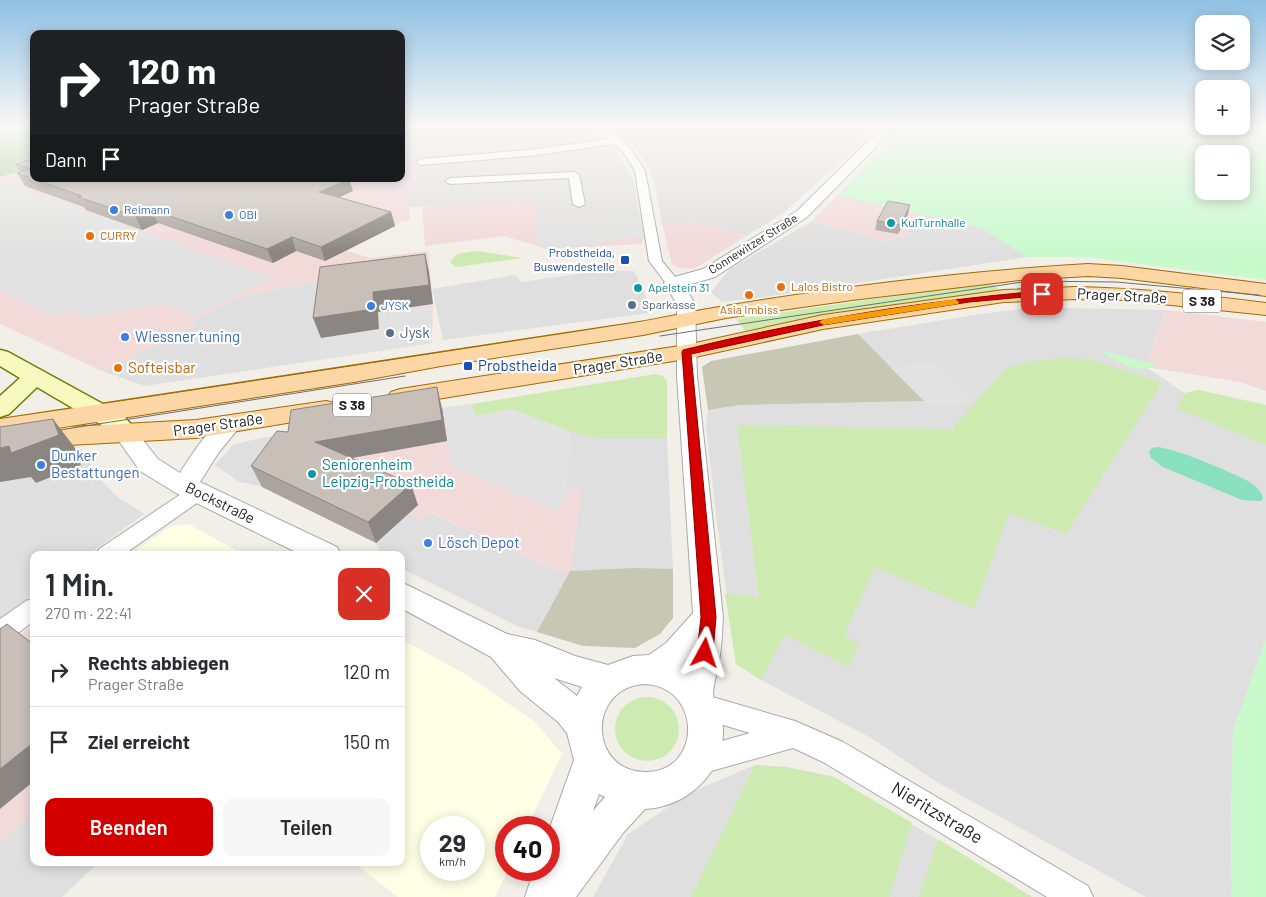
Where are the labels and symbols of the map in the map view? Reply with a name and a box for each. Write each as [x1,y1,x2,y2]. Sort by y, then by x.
place label: Reimann [124,202,170,216]
marker: Reimann [108,204,120,216]
place label: OBI [239,207,257,221]
marker: OBI [223,209,235,221]
street label: Connewitzer Straße [705,210,800,276]
place label: KulTurnhalle [901,215,966,229]
marker: KulTurnhalle [885,217,897,229]
place label: CURRY [100,228,137,242]
marker: CURRY [84,230,96,242]
place label: Probstheida, Buswendestelle [533,245,615,273]
marker: Probstheida, Buswendestelle [619,254,631,266]
pin [1021,273,1063,315]
place label: Lalos Bistro [791,279,853,293]
place label: Apelstein 31 [648,280,710,294]
marker: Lalos Bistro [775,281,787,293]
marker: Apelstein 31 [632,282,644,294]
street label: Prager Straße [1077,284,1168,306]
marker: Asia Imbiss [743,289,755,301]
road number: S 38 [1183,290,1221,312]
place label: Sparkasse [642,297,696,311]
place label: JYSK [381,298,410,312]
marker: Sparkasse [626,299,638,311]
marker: JYSK [365,300,377,312]
place label: Asia Imbiss [720,302,779,316]
place label: Jysk [400,323,430,341]
place label: Wiessner tuning [135,327,240,345]
marker: Jysk [384,327,396,339]
marker: Wiessner tuning [119,331,131,343]
street label: Prager Straße [572,346,664,378]
place label: Probstheida [478,356,557,374]
place label: Softeisbar [128,358,196,376]
marker: Probstheida [462,360,474,372]
marker: Softeisbar [112,362,124,374]
road number: S 38 [333,394,371,416]
street label: Prager Straße [172,409,264,439]
place label: Dunker Bestattungen [51,446,140,481]
place label: Seniorenheim Leipzig-Probstheida [322,455,454,490]
marker: Dunker Bestattungen [35,459,47,471]
marker: Seniorenheim Leipzig-Probstheida [306,468,318,480]
street label: Bockstraße [183,478,258,527]
place label: Lösch Depot [438,533,520,551]
marker: Lösch Depot [422,537,434,549]
position arrow [678,626,730,678]
street label: Nieritzstraße [888,776,987,848]
speed limit sign: 40 [495,816,560,881]

